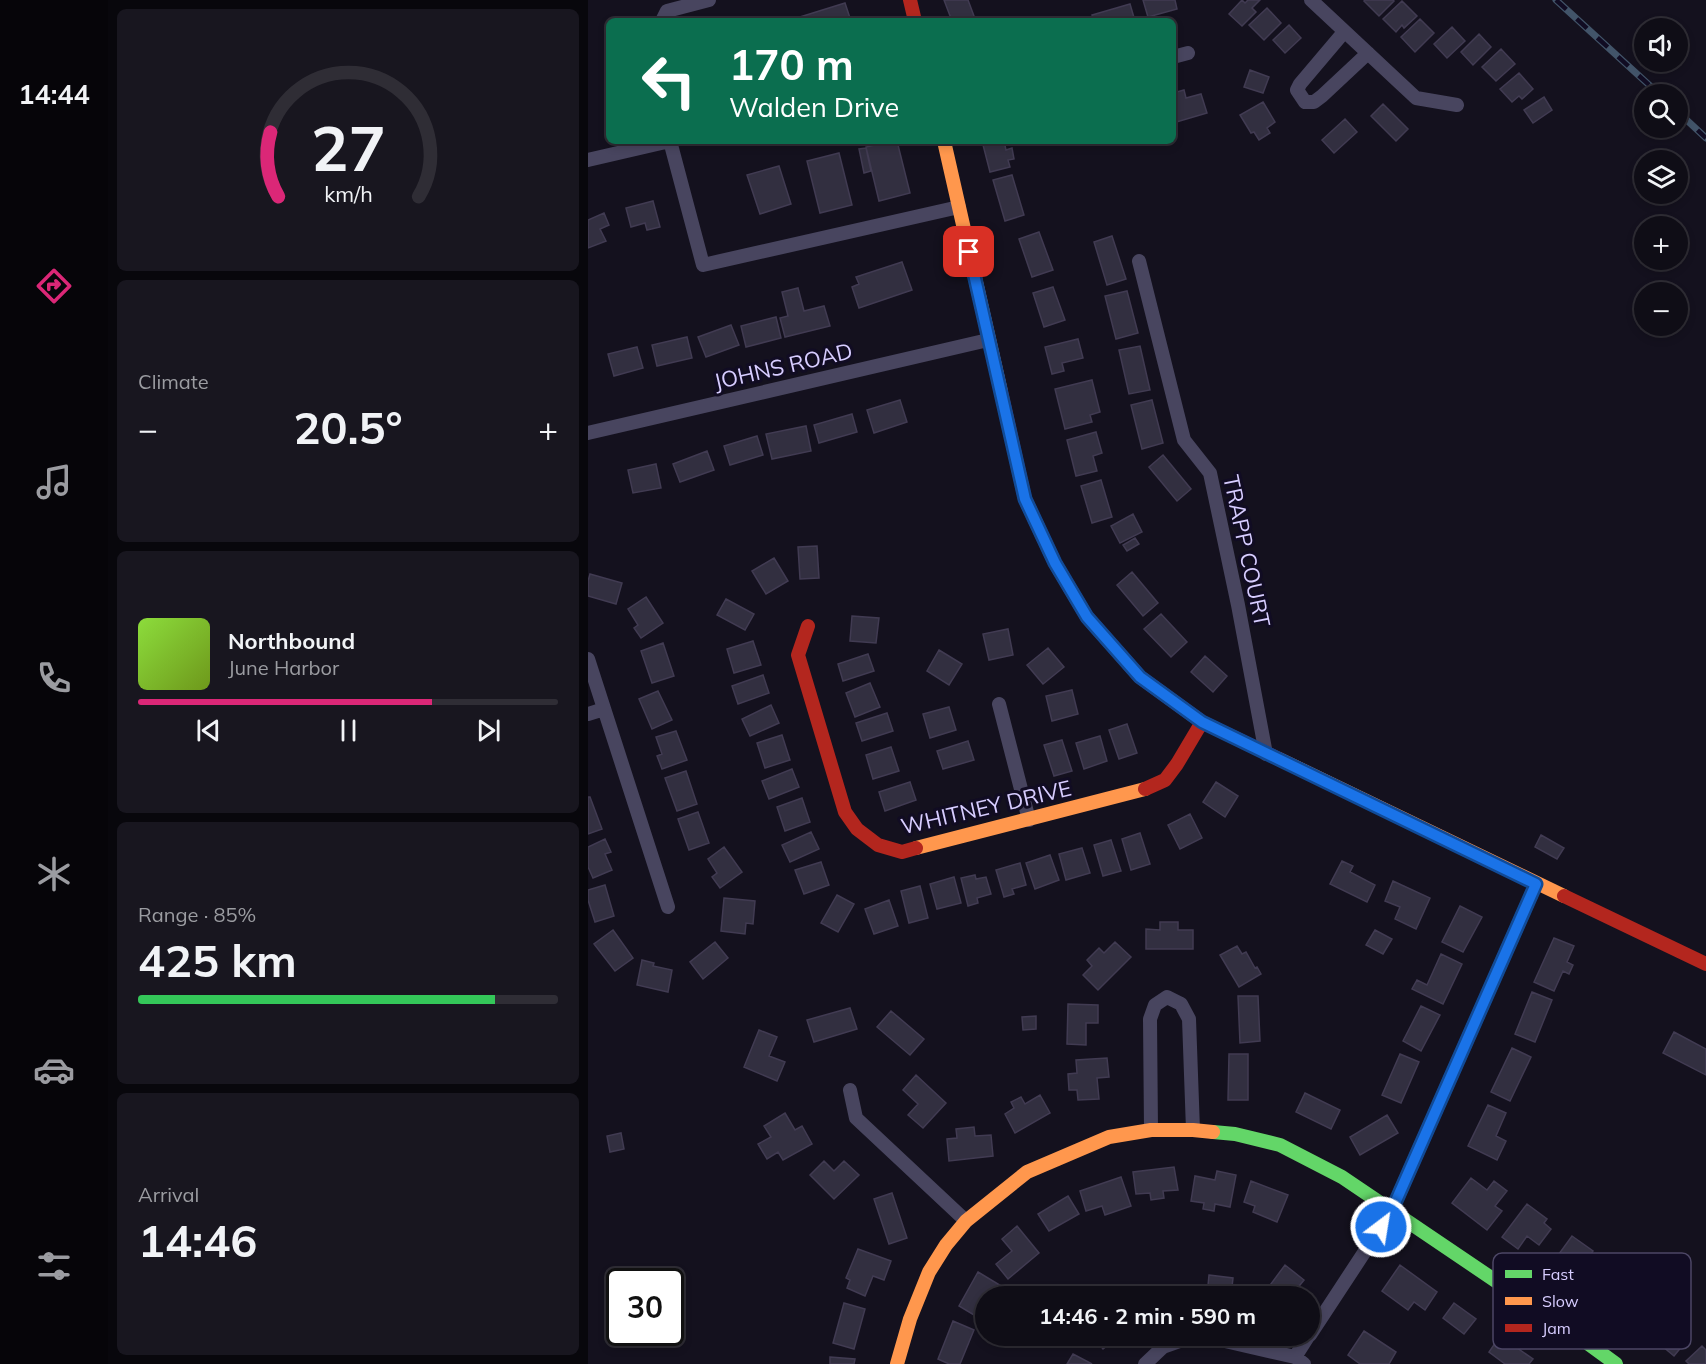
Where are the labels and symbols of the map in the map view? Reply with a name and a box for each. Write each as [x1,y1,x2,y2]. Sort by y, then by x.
pin [943,226,994,277]
street label: JOHNS ROAD [711,336,855,396]
street label: TRAPP COURT [1217,473,1277,629]
street label: WHITNEY DRIVE [898,774,1074,840]
position arrow [1349,1195,1413,1259]
legend [1493,1253,1691,1349]
text: Fast [1542,1264,1574,1284]
speed limit sign: 30 [606,1268,684,1346]
text: Slow [1542,1291,1579,1311]
text: Jam [1542,1318,1571,1338]

